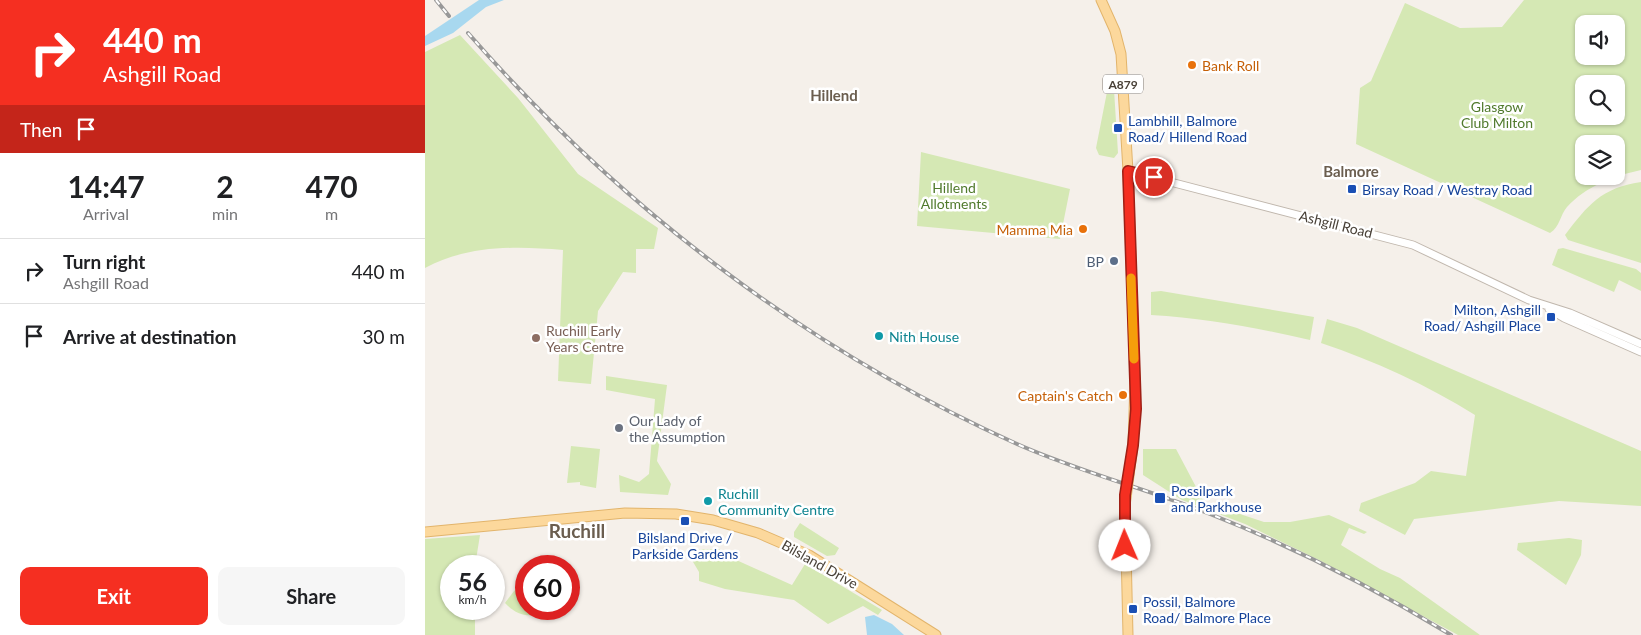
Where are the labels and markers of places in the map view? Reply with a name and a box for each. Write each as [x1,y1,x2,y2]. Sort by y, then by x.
place label: Bank Roll [1202,57,1259,74]
marker: Bank Roll [1186,59,1198,71]
place label: Lambhill, Balmore Road/ Hillend Road [1128,112,1247,145]
marker: Lambhill, Balmore Road/ Hillend Road [1112,122,1124,134]
pin [1133,156,1175,198]
place label: Birsay Road / Westray Road [1362,181,1532,198]
marker: Birsay Road / Westray Road [1346,183,1358,195]
place label: Mamma Mia [996,221,1073,238]
marker: Mamma Mia [1077,223,1089,235]
place label: BP [1087,253,1104,270]
marker: BP [1108,255,1120,267]
place label: Milton, Ashgill Road/ Ashgill Place [1424,301,1541,334]
marker: Milton, Ashgill Road/ Ashgill Place [1545,311,1557,323]
place label: Ruchill Early Years Centre [546,322,624,355]
place label: Nith House [889,328,959,345]
marker: Nith House [873,330,885,342]
marker: Ruchill Early Years Centre [530,332,542,344]
place label: Captain's Catch [1018,387,1113,404]
marker: Captain's Catch [1117,389,1129,401]
place label: Our Lady of the Assumption [629,412,725,445]
marker: Our Lady of the Assumption [613,422,625,434]
place label: Possilpark and Parkhouse [1171,482,1262,515]
place label: Ruchill Community Centre [718,485,834,518]
marker: Possilpark and Parkhouse [1153,491,1167,505]
marker: Ruchill Community Centre [702,495,714,507]
marker: Bilsland Drive / Parkside Gardens [679,515,691,527]
place label: Bilsland Drive / Parkside Gardens [632,529,738,562]
place label: Possil, Balmore Road/ Balmore Place [1143,593,1271,626]
marker: Possil, Balmore Road/ Balmore Place [1127,603,1139,615]

